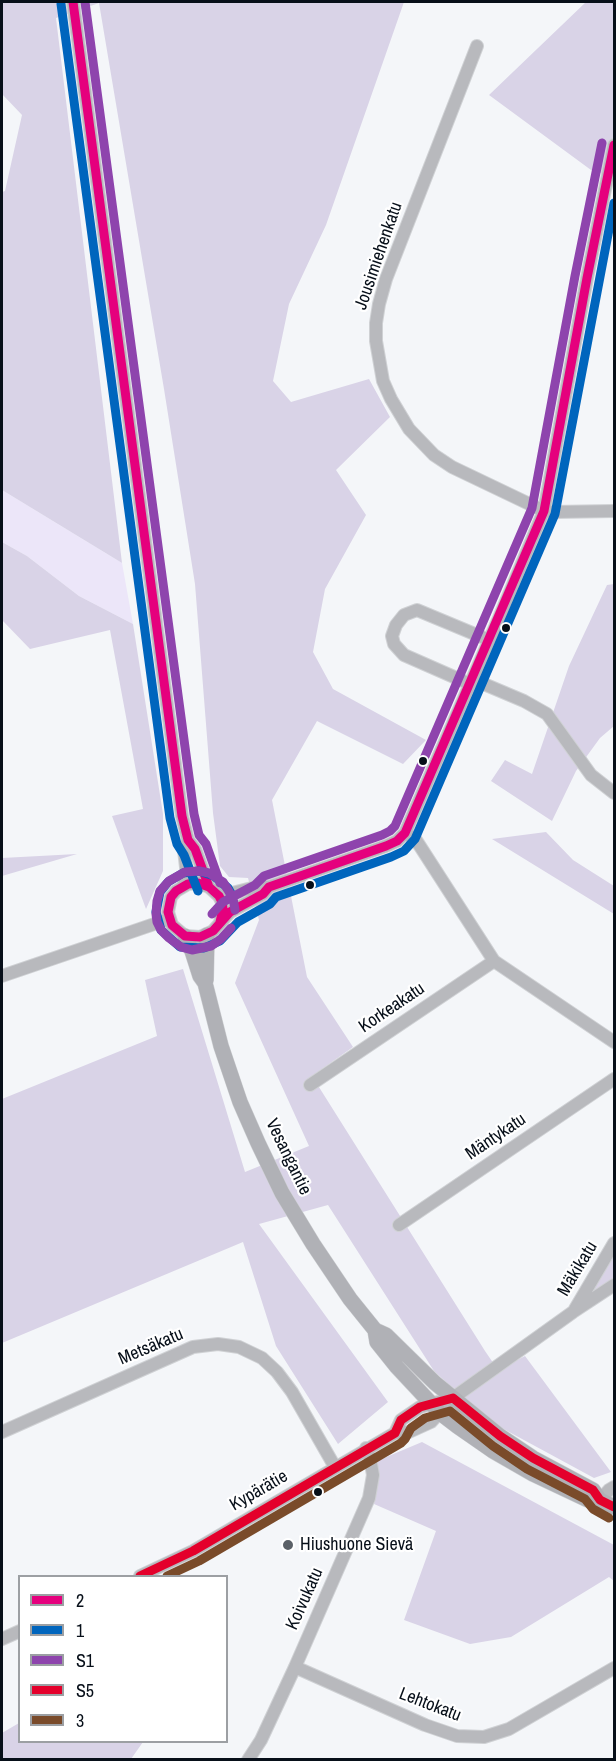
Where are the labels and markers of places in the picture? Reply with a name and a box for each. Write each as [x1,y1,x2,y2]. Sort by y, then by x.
unlabelled marker [500,622,512,634]
unlabelled marker [417,755,429,767]
unlabelled marker [304,879,316,891]
unlabelled marker [312,1486,324,1498]
place label: Hiushuone Sievä [300,1534,413,1556]
marker: Hiushuone Sievä [281,1538,295,1552]

